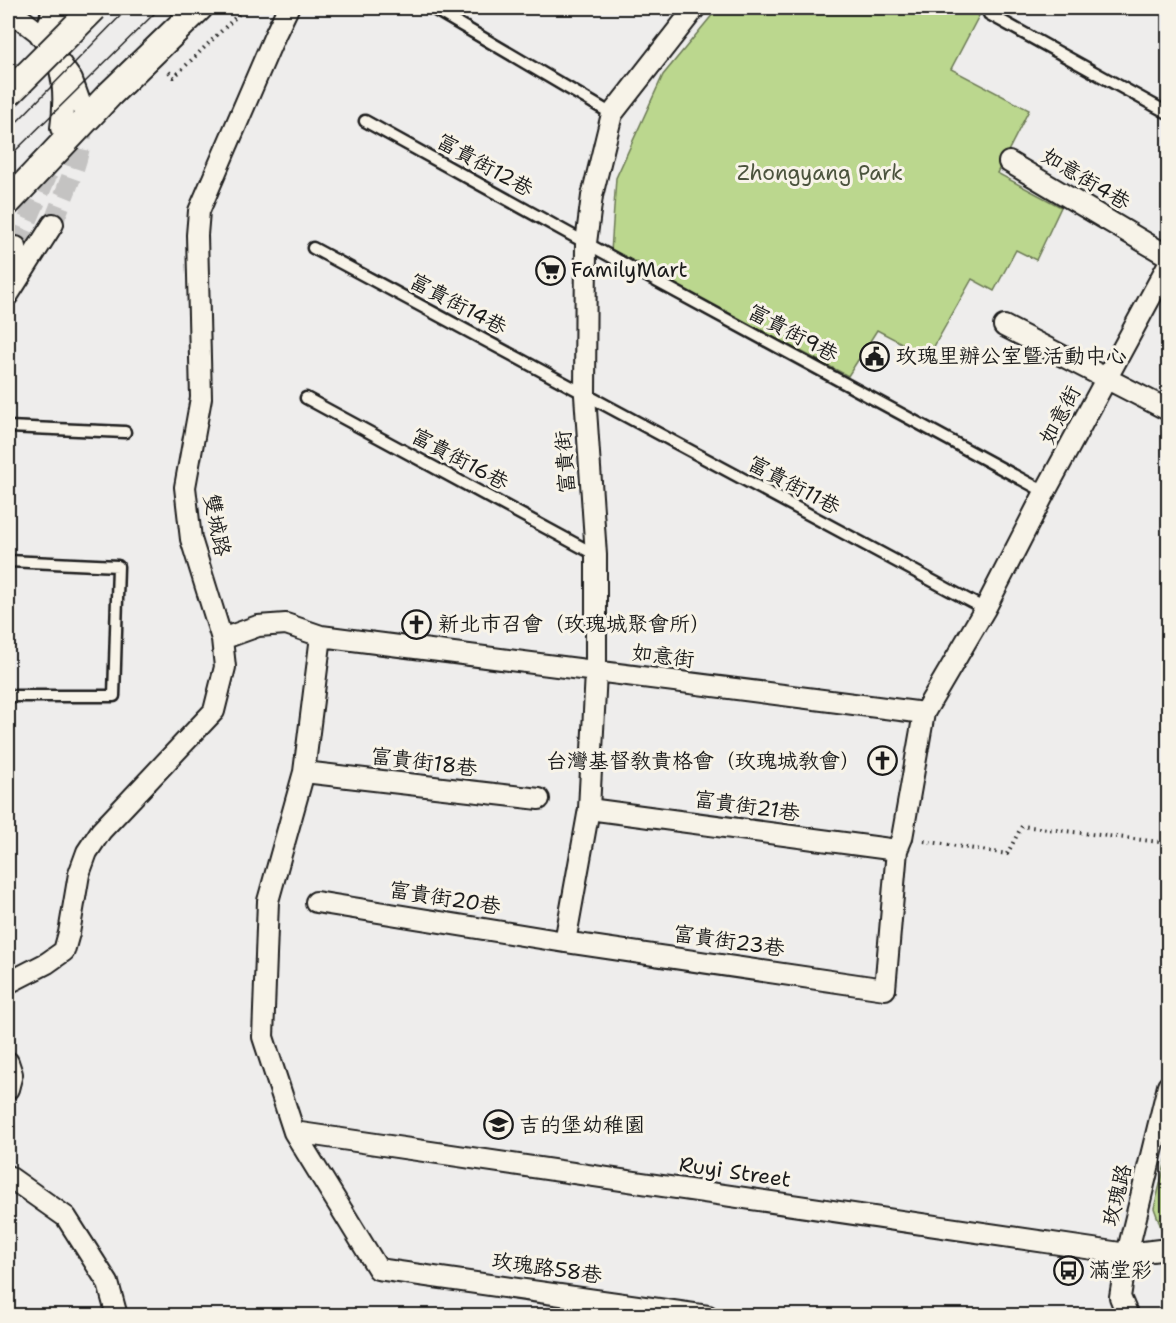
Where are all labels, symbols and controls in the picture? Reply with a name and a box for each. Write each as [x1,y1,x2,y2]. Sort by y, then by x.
street label: 富貴街12巷 [432,127,538,203]
street label: 如意街4巷 [1036,142,1136,216]
park label: Zhongyang Park [737,159,903,187]
supermarket icon: FamilyMart [534,254,566,286]
place label: FamilyMart [571,256,688,284]
street label: 富貴街14巷 [404,267,512,341]
street label: 富貴街9巷 [743,297,843,369]
public building icon: 玫瑰里辦公室暨活動中心 [859,340,891,372]
place label: 玫瑰里辦公室暨活動中心 [896,342,1127,370]
street label: 如意街 [1033,381,1087,449]
street label: 富貴街16巷 [406,422,514,496]
street label: 富貴街 [549,430,581,494]
street label: 富貴街11巷 [743,449,845,521]
street label: 雙城路 [197,491,237,559]
church icon: 新北市召會（玫瑰城聚會所） [401,608,433,640]
place label: 新北市召會（玫瑰城聚會所） [438,610,711,638]
street label: 如意街 [630,638,696,674]
street label: 富貴街18巷 [369,742,479,782]
church icon: 台灣基督教貴格會（玫瑰城教會） [866,745,898,777]
place label: 台灣基督教貴格會（玫瑰城教會） [546,747,861,775]
street label: 富貴街21巷 [692,785,802,827]
street label: 富貴街20巷 [387,875,503,921]
street label: 富貴街23巷 [671,919,787,963]
school or university icon: 吉的堡幼稚園 [482,1109,514,1141]
place label: 吉的堡幼稚園 [519,1111,645,1139]
street label: Ruyi Street [677,1150,793,1194]
street label: 玫瑰路 [1096,1161,1138,1229]
street label: 玫瑰路58巷 [490,1246,604,1290]
bus stop icon: 滿堂彩 [1052,1254,1084,1286]
place label: 滿堂彩 [1089,1256,1152,1284]

